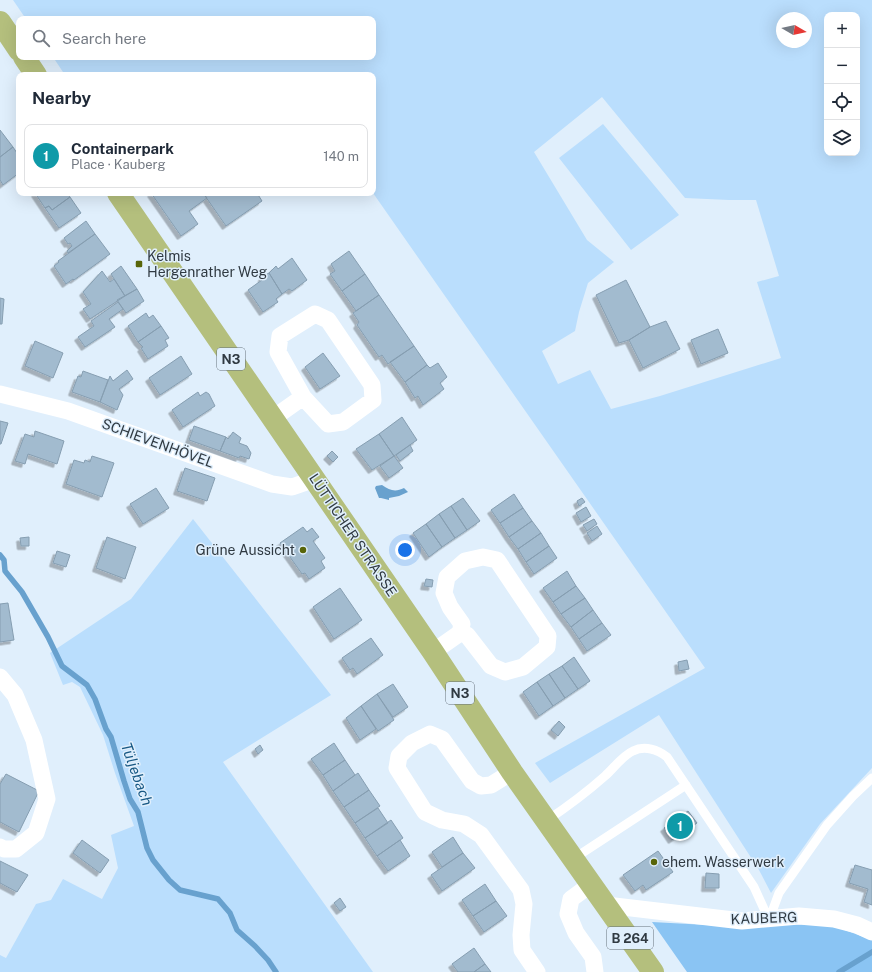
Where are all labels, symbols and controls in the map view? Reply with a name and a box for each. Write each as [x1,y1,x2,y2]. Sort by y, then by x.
north arrow [776,12,812,48]
map controls [824,12,860,156]
button: + [824,12,860,48]
search box [16,16,376,60]
icon: search [30,27,52,49]
text: Search here [62,30,146,47]
button: − [824,48,860,84]
button: locate [824,84,860,120]
text: Nearby [32,88,91,108]
button: layers [824,120,860,156]
text: Containerpark [71,140,174,157]
text: 1 [43,149,49,164]
text: 140 m [323,149,359,164]
text: Place · Kauberg [71,157,166,172]
place label: Kelmis Hergenrather Weg [147,248,268,280]
marker: Kelmis Hergenrather Weg [134,259,144,269]
road number: N3 [217,348,245,370]
street label: SCHIEVENHÖVEL [100,413,217,471]
street label: LÜTTICHER STRASSE [306,469,402,599]
your location [395,540,415,560]
place label: Grüne Aussicht [195,542,295,558]
marker: Grüne Aussicht [298,545,308,555]
road number: N3 [446,682,474,704]
water label: Tüljebach [118,740,156,808]
pin: 1 [667,811,693,841]
place label: ehem. Wasserwerk [662,854,785,870]
marker: ehem. Wasserwerk [649,857,659,867]
street label: KAUBERG [730,909,798,927]
road number: B 264 [607,927,653,949]

